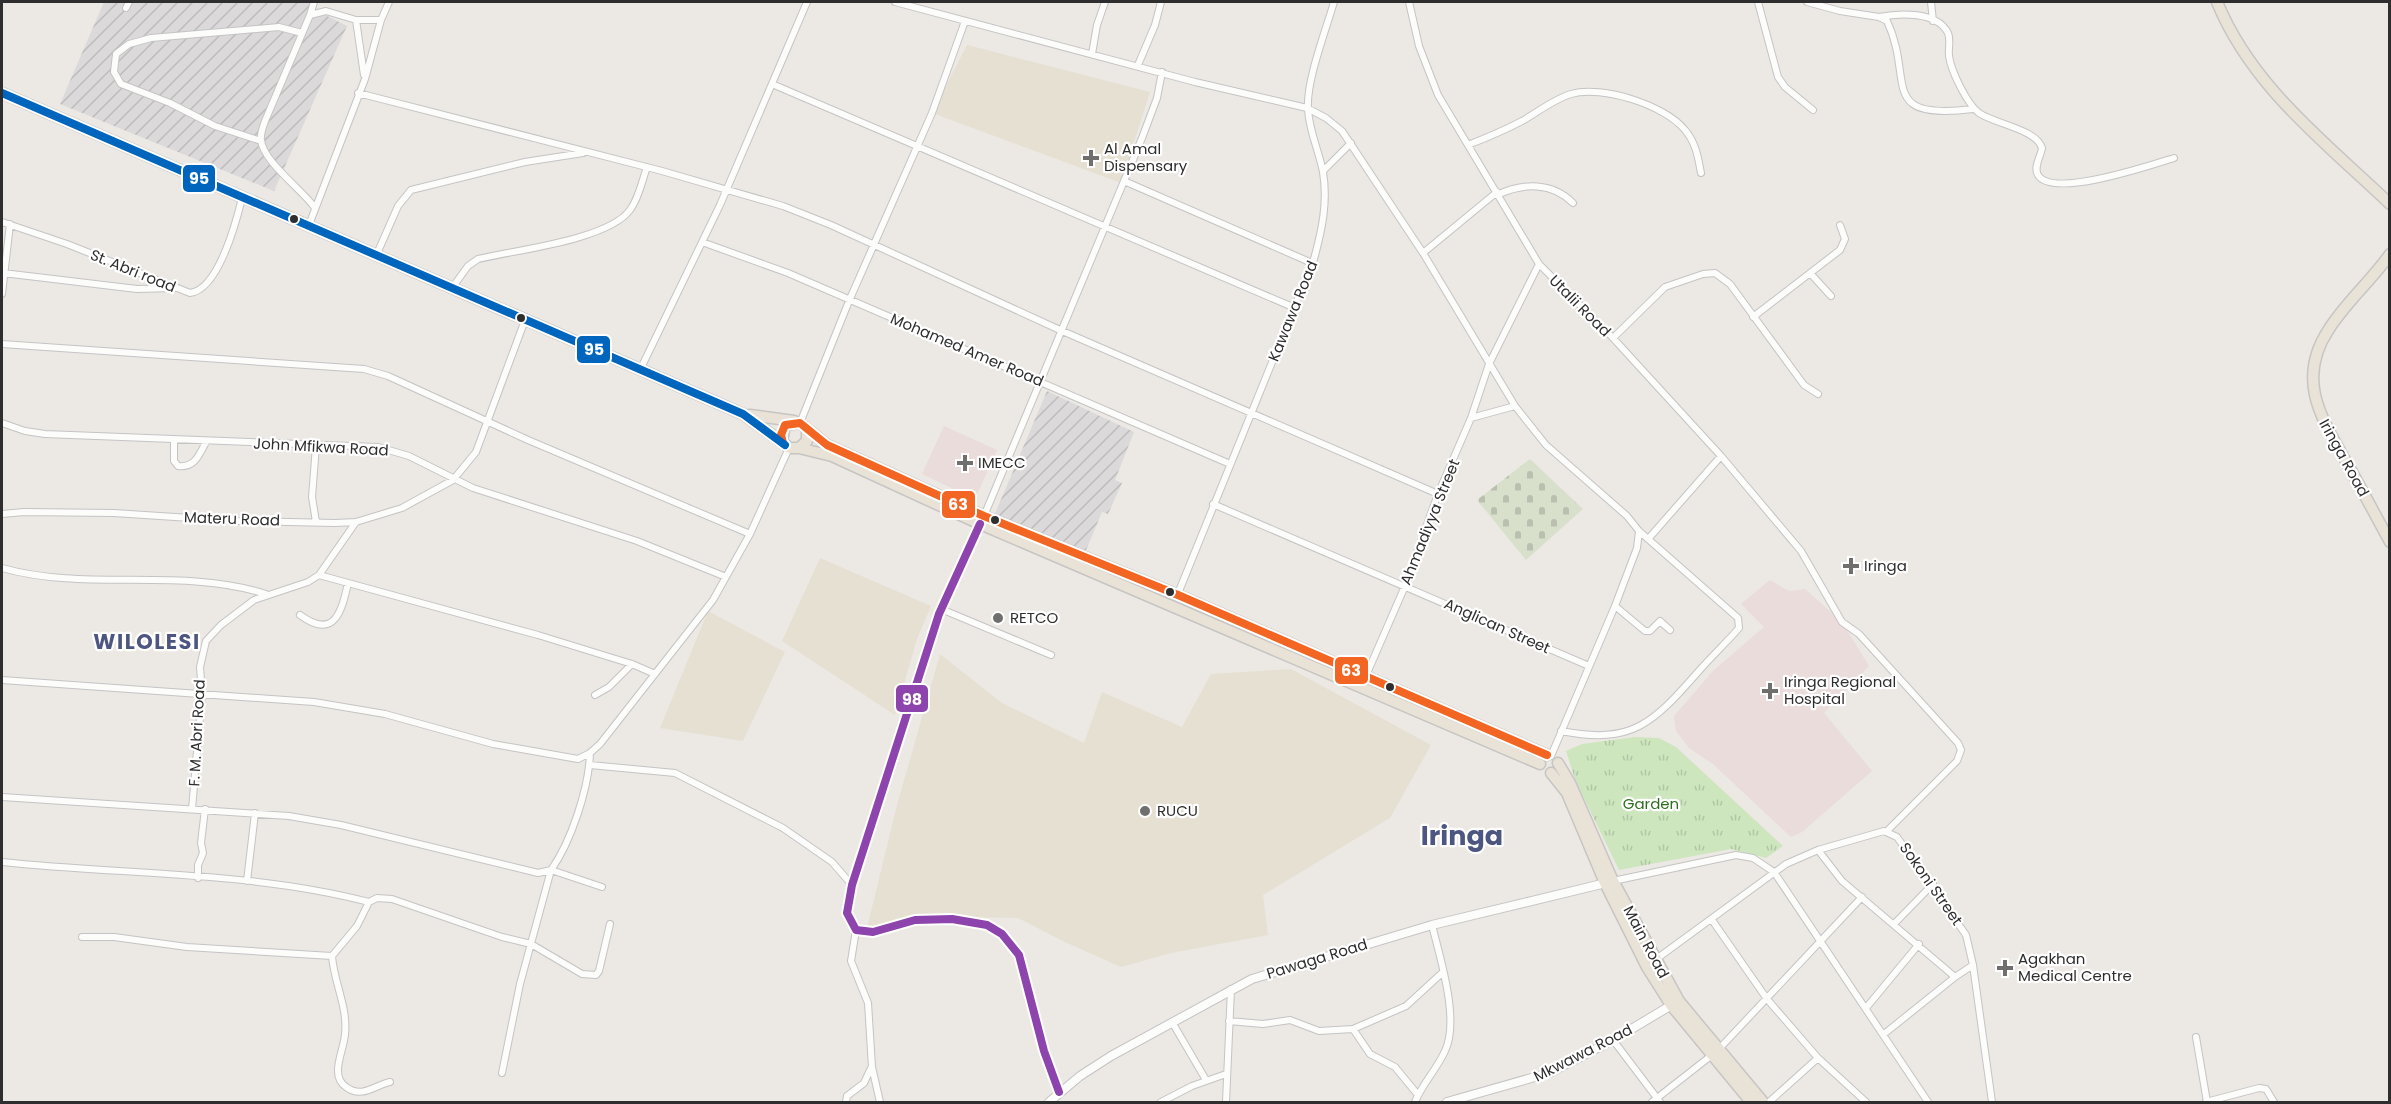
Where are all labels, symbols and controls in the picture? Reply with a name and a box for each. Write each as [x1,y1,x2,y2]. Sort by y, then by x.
place label: Al Amal Dispensary [1104,138,1188,176]
marker: Al Amal Dispensary [1082,149,1100,167]
line badge: 95 [182,164,216,193]
text: 95 [189,167,209,190]
unlabelled marker [288,213,300,225]
street label: St. Abri road [87,244,179,297]
street label: Kawawa Road [1263,257,1322,364]
street label: Utalii Road [1545,270,1616,341]
street label: Mohamed Amer Road [887,308,1047,391]
unlabelled marker [515,312,527,324]
line badge: 95 [576,335,611,364]
text: 95 [584,338,604,361]
street label: Iringa Road [2314,415,2374,500]
street label: John Mfikwa Road [253,432,389,461]
place label: IMECC [978,452,1025,473]
marker: IMECC [956,454,974,472]
street label: Ahmadiyya Street [1395,456,1464,588]
line badge: 63 [941,490,976,519]
text: 63 [948,493,968,516]
street label: Materu Road [184,506,280,531]
unlabelled marker [989,514,1001,526]
place label: Iringa [1864,555,1907,576]
marker: Iringa [1842,557,1860,575]
unlabelled marker [1164,586,1176,598]
street label: Anglican Street [1441,593,1554,658]
place label: RETCO [1010,607,1059,628]
marker: RETCO [991,611,1005,625]
district label: WILOLESI [93,627,201,656]
line badge: 63 [1334,656,1369,685]
text: 63 [1341,659,1361,682]
place label: Iringa Regional Hospital [1784,671,1896,709]
street label: F. M. Abri Road [183,679,210,787]
unlabelled marker [1384,681,1396,693]
marker: Iringa Regional Hospital [1761,682,1779,700]
line badge: 98 [895,684,929,713]
text: 98 [902,688,922,711]
park label: Garden [1623,793,1679,814]
place label: RUCU [1157,800,1198,821]
marker: RUCU [1138,804,1152,818]
district label: Iringa [1421,817,1503,854]
street label: Sokoni Street [1895,838,1968,929]
street label: Main Road [1619,902,1674,982]
street label: Pawaga Road [1264,933,1370,984]
place label: Agakhan Medical Centre [2018,948,2132,986]
marker: Agakhan Medical Centre [1996,959,2014,977]
street label: Mkwawa Road [1530,1019,1636,1087]

